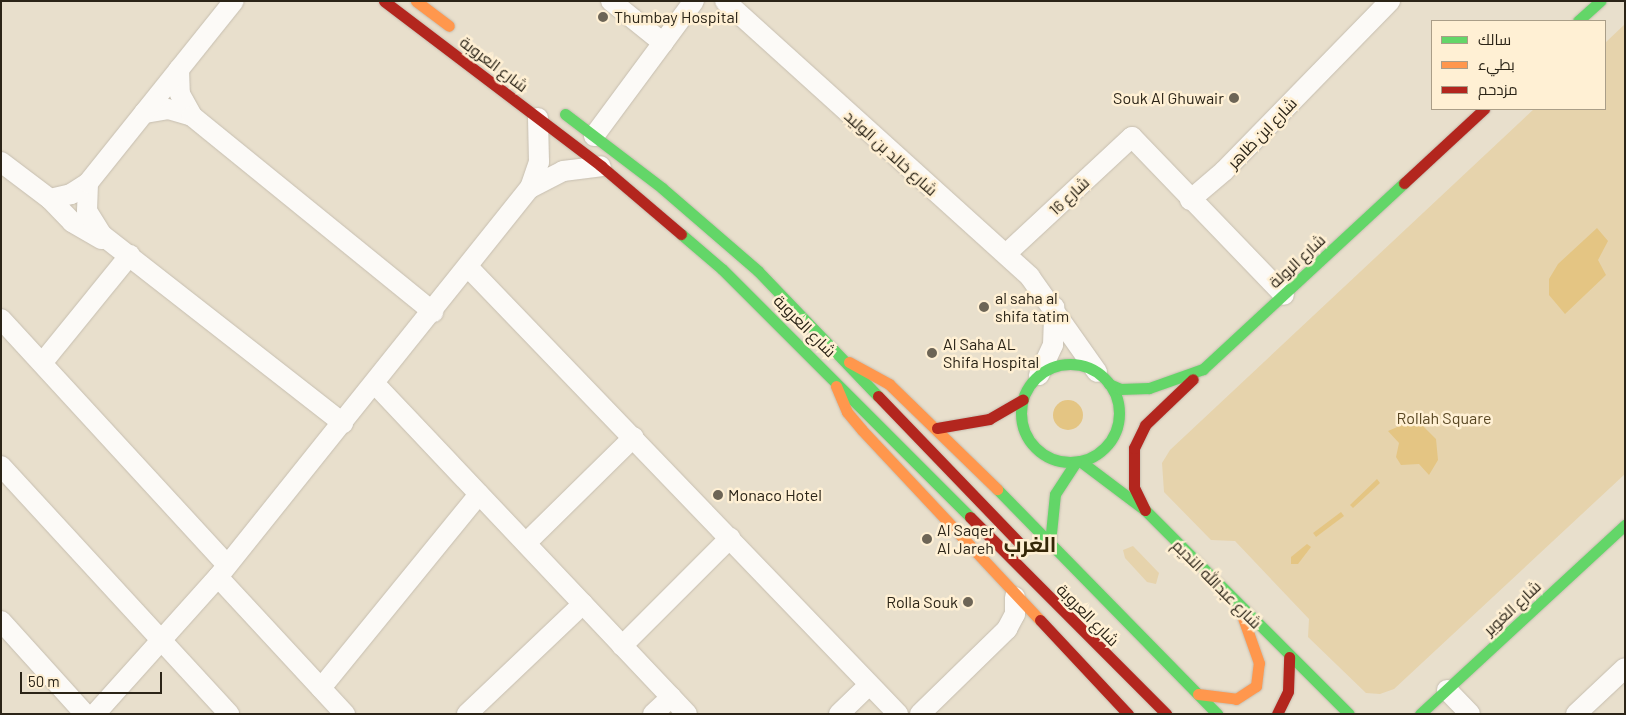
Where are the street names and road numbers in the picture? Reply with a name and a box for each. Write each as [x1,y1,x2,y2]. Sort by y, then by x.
street label: شارع العروبة [456,32,532,96]
street label: شارع ابن ظاهر [1223,93,1301,173]
street label: شارع خالد بن الوليد [841,106,941,200]
street label: شارع 16 [1045,173,1093,219]
street label: شارع الرولة [1265,230,1329,292]
street label: شارع العروبة [770,291,840,361]
street label: شارع عبدالله النديم [1168,535,1266,633]
street label: شارع الغوير [1479,577,1545,639]
street label: شارع العروبة [1053,580,1123,650]

